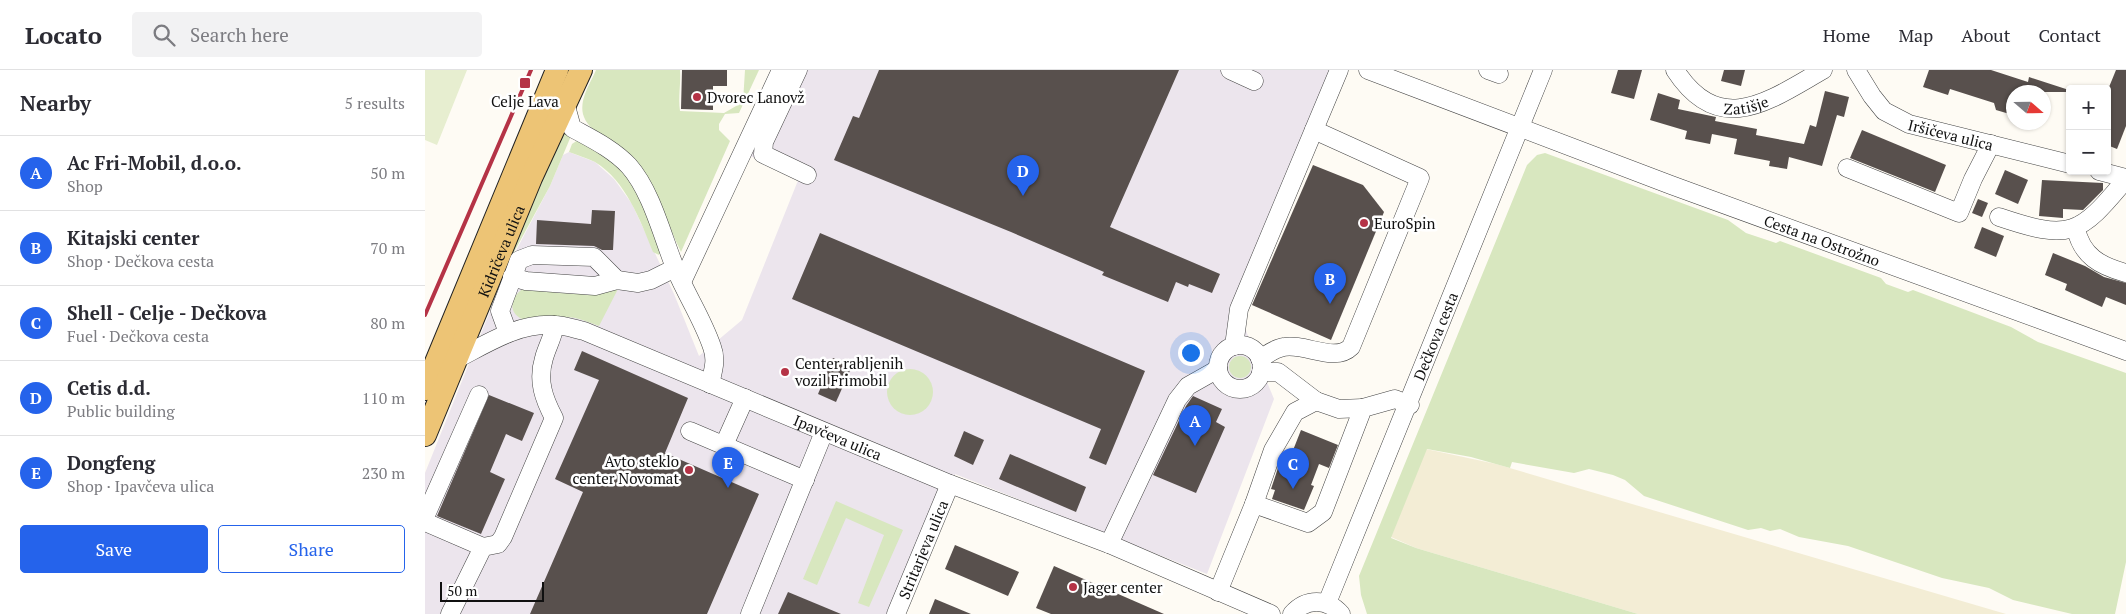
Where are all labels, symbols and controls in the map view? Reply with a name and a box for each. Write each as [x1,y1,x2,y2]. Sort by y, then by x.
search box [132,12,482,57]
text: Locato [25,19,102,51]
icon: search [150,21,178,49]
text: Search here [190,22,289,47]
text: Home [1823,23,1870,47]
text: Map [1898,23,1933,47]
text: About [1961,23,2010,47]
text: Contact [2038,23,2101,47]
marker: Celje Lava [518,76,532,90]
north arrow [2006,85,2051,130]
map controls [2066,85,2111,175]
button: + [2066,85,2111,130]
place label: Dvorec Lanovž [707,87,805,107]
text: Nearby [20,89,91,117]
place label: Celje Lava [491,91,559,111]
marker: Dvorec Lanovž [691,91,703,103]
street label: Zatišje [1723,91,1771,119]
text: 5 results [345,92,405,114]
street label: Iršičeva ulica [1906,114,1996,155]
button: − [2066,130,2111,175]
text: Ac Fri-Mobil, d.o.o. [67,150,242,175]
pin: D [1007,155,1039,196]
text: A [30,162,42,184]
text: 50 m [370,162,405,184]
text: Shop [67,175,103,197]
street label: Kidričeva ulica [473,202,529,300]
street label: Cesta na Ostrožno [1761,210,1883,270]
place label: EuroSpin [1374,213,1435,233]
marker: EuroSpin [1358,217,1370,229]
text: Kitajski center [67,225,199,250]
text: B [31,237,41,259]
text: 70 m [370,237,405,259]
text: Shop · Dečkova cesta [67,250,214,272]
pin: B [1314,263,1346,304]
street label: Dečkova cesta [1408,289,1462,383]
text: Shell - Celje - Dečkova [67,300,267,325]
text: C [31,312,41,334]
text: 80 m [370,312,405,334]
text: Fuel · Dečkova cesta [67,325,209,347]
your location [1178,340,1204,366]
place label: Center rabljenih vozil Frimobil [794,353,904,390]
marker: Center rabljenih vozil Frimobil [779,366,791,378]
text: Cetis d.d. [67,375,151,400]
text: D [30,387,42,409]
text: 110 m [362,387,405,409]
text: Public building [67,400,175,422]
pin: A [1179,405,1211,446]
street label: Ipavčeva ulica [791,410,885,465]
pin: E [712,447,744,488]
pin: C [1277,448,1309,489]
text: Dongfeng [67,450,155,475]
place label: Avto steklo center Novomat [573,451,679,488]
text: E [31,462,41,484]
text: 230 m [362,462,405,484]
marker: Avto steklo center Novomat [683,464,695,476]
text: Shop · Ipavčeva ulica [67,475,214,497]
street label: Stritarjeva ulica [893,496,952,602]
button: Save [20,525,208,573]
button: Share [218,525,405,573]
place label: Jager center [1083,577,1163,597]
scale bar [440,579,544,602]
text: 50 m [447,581,477,600]
marker: Jager center [1067,581,1079,593]

